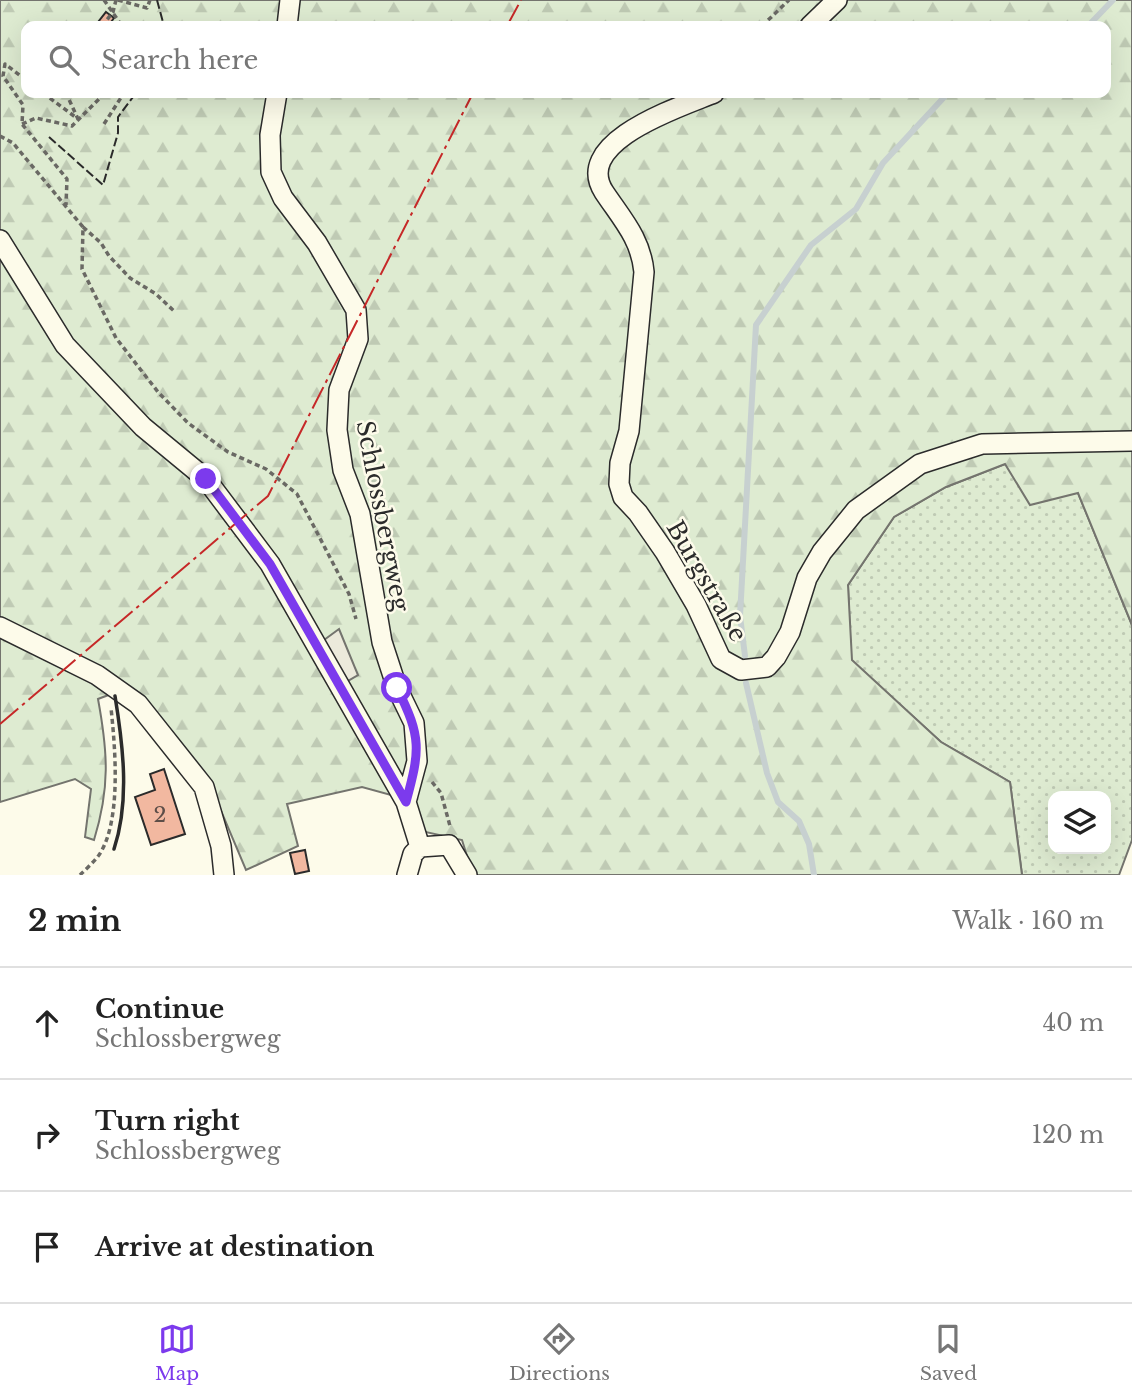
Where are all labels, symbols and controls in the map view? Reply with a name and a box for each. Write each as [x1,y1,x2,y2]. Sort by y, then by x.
search box [21,21,1111,98]
icon: search [45,41,83,79]
text: Search here [101,44,258,76]
street label: Schlossbergweg [350,418,416,614]
route end [190,463,221,494]
street label: Burgstraße [661,515,753,647]
route start [381,672,412,703]
map controls [1048,791,1111,854]
button: layers [1048,791,1111,854]
house number: 2 [154,802,166,828]
text: 2 min [28,902,121,939]
text: Walk · 160 m [952,907,1104,935]
text: Continue [95,993,224,1025]
icon: ahead [28,1004,66,1042]
text: 40 m [1043,1009,1104,1037]
text: Schlossbergweg [95,1025,281,1053]
text: Turn right [95,1105,240,1137]
icon: right [28,1116,66,1154]
text: 120 m [1032,1121,1104,1149]
text: Schlossbergweg [95,1137,281,1165]
icon: arrive [28,1228,66,1266]
text: Arrive at destination [95,1231,375,1263]
tab: Map [155,1320,199,1385]
tab: Directions [509,1320,610,1385]
tab: Saved [920,1320,977,1385]

